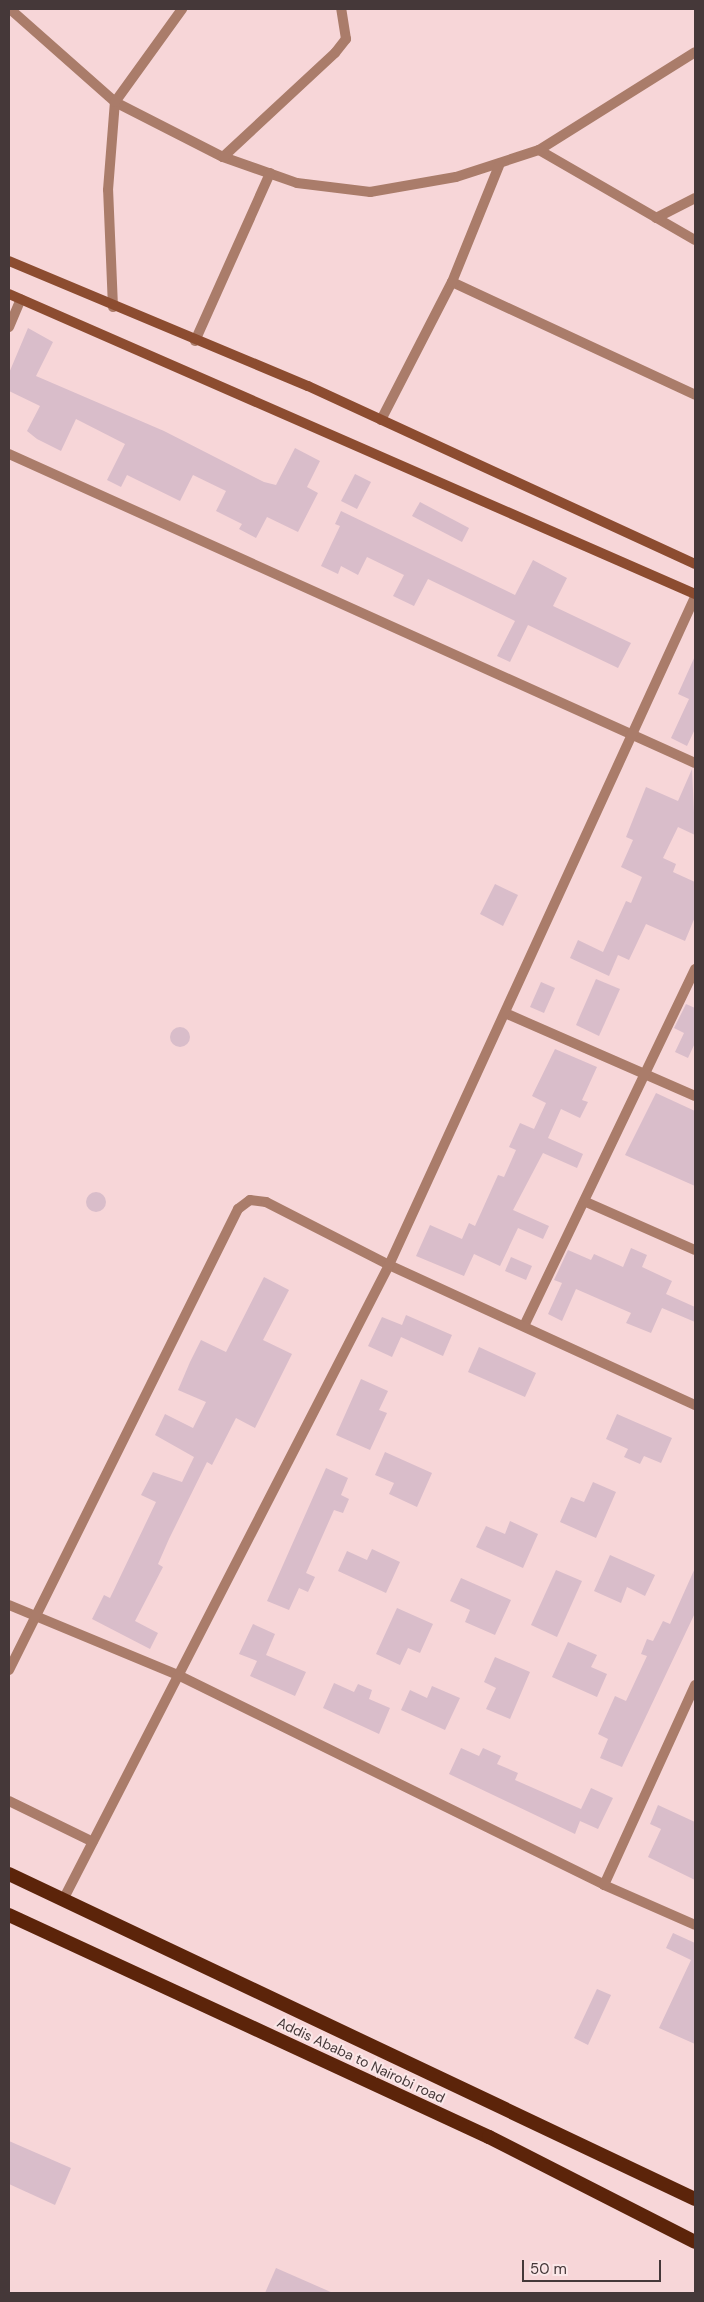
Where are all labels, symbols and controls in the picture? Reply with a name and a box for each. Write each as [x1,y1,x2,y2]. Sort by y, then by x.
street label: Addis Ababa to Nairobi road [275,2014,447,2106]
scale bar [524,2250,663,2282]
text: 50 m [530,2259,567,2279]

